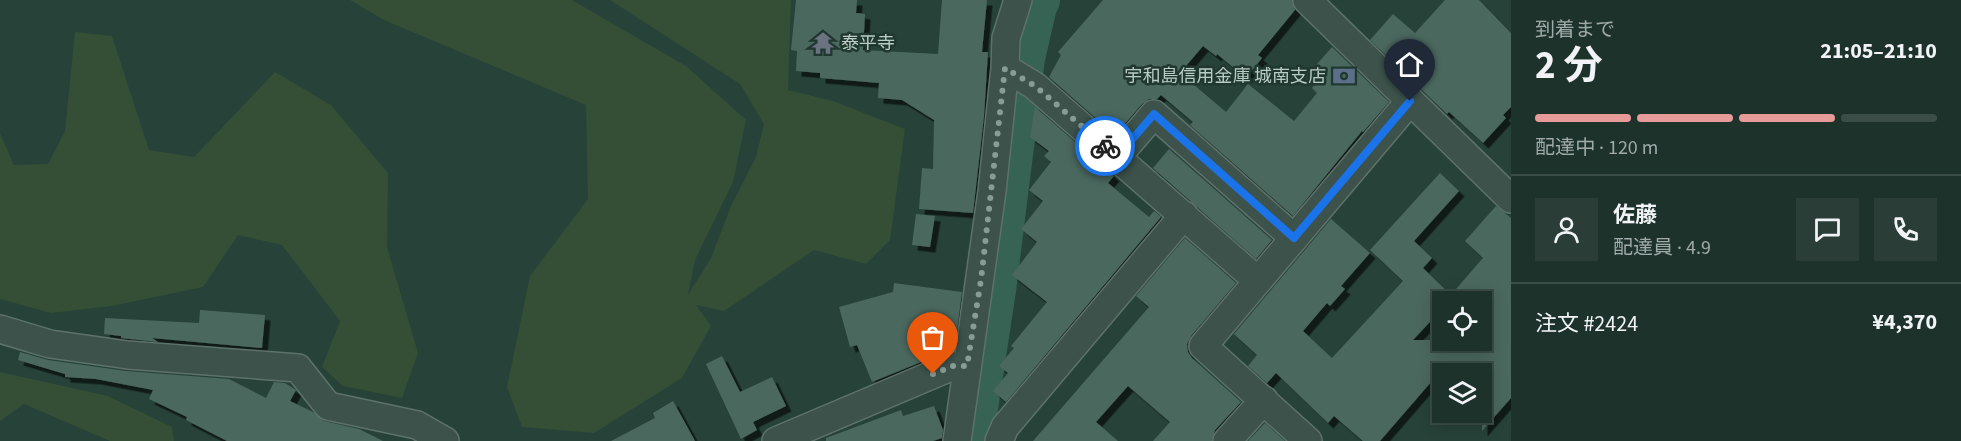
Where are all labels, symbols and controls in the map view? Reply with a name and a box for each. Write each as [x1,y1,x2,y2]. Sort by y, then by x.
text: 到着まで [1535,16,1615,44]
temple icon: 泰平寺 [810,30,836,56]
place label: 泰平寺 [841,31,895,56]
text: 21:05–21:10 [1820,35,1937,67]
text: 2 分 [1535,38,1602,94]
pin [1384,39,1435,101]
icon: home [1393,48,1426,81]
bank icon: 宇和島信用金庫 城南支店 [1331,63,1357,89]
place label: 宇和島信用金庫 城南支店 [1124,64,1326,89]
courier [1075,116,1135,176]
icon: bike [1089,130,1122,163]
text: 配達中 · 120 m [1535,134,1658,162]
button: person [1535,198,1598,261]
button: chat [1796,198,1859,261]
button: phone [1874,198,1937,261]
text: 佐藤 [1613,199,1657,231]
text: 配達員 · 4.9 [1613,234,1711,262]
map controls [1432,291,1492,423]
button: locate [1432,291,1492,351]
text: ¥4,370 [1872,306,1937,338]
text: 注文 #2424 [1535,308,1638,340]
pin [907,312,958,374]
icon: bag [916,321,949,354]
button: layers [1432,363,1492,423]

